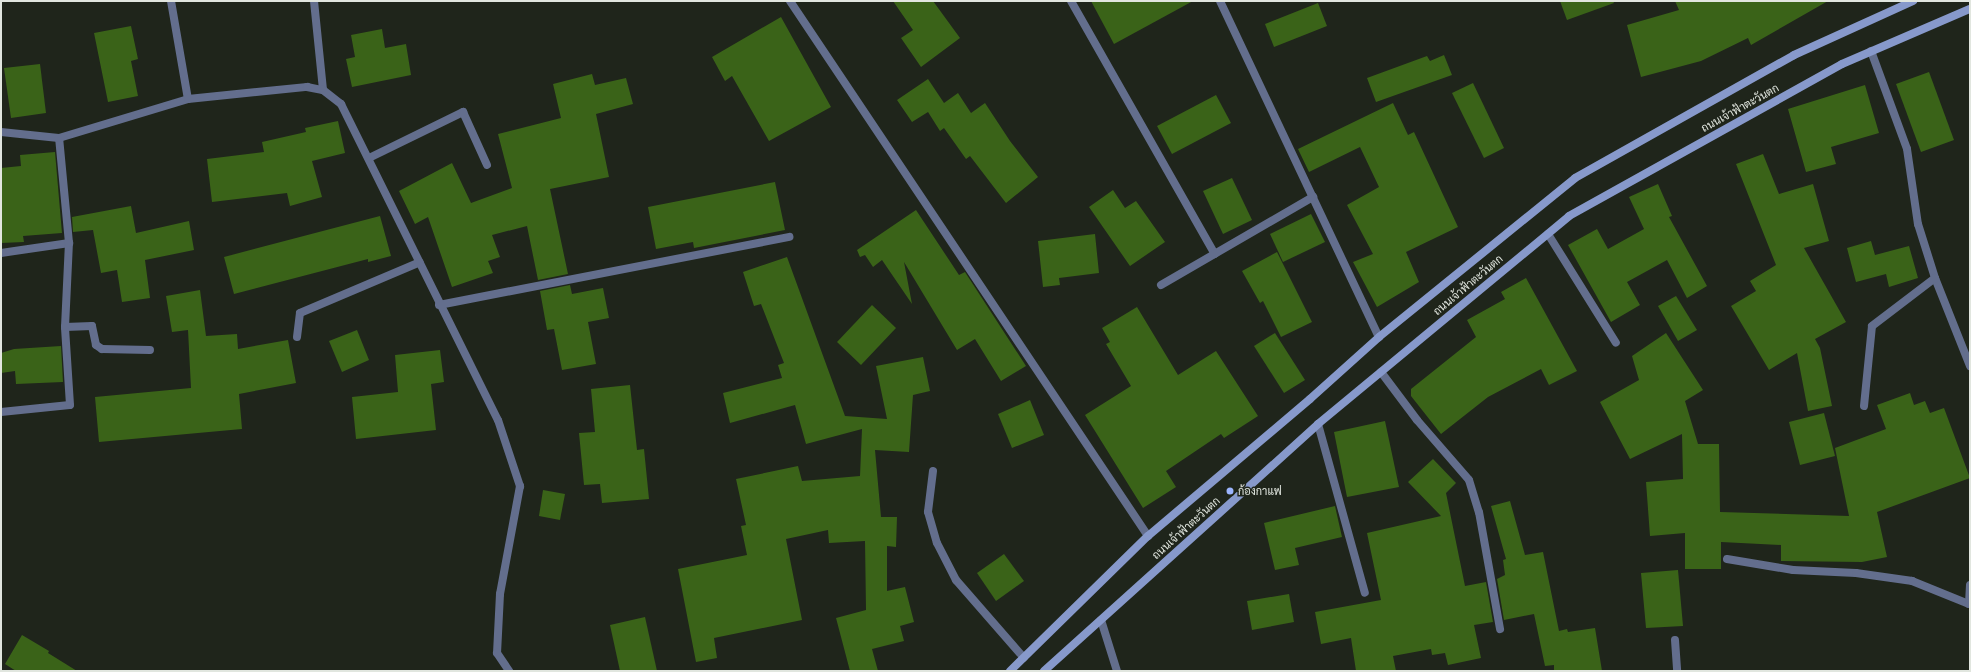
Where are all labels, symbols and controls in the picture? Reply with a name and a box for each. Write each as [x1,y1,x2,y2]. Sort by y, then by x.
street label: ถนนเจ้าฟ้าตะวันตก [1699,81,1781,135]
street label: ถนนเจ้าฟ้าตะวันตก [1431,252,1505,318]
place label: ก้องกาแฟ [1238,484,1282,498]
marker: ก้องกาแฟ [1225,486,1235,496]
street label: ถนนเจ้าฟ้าตะวันตก [1149,494,1223,562]

